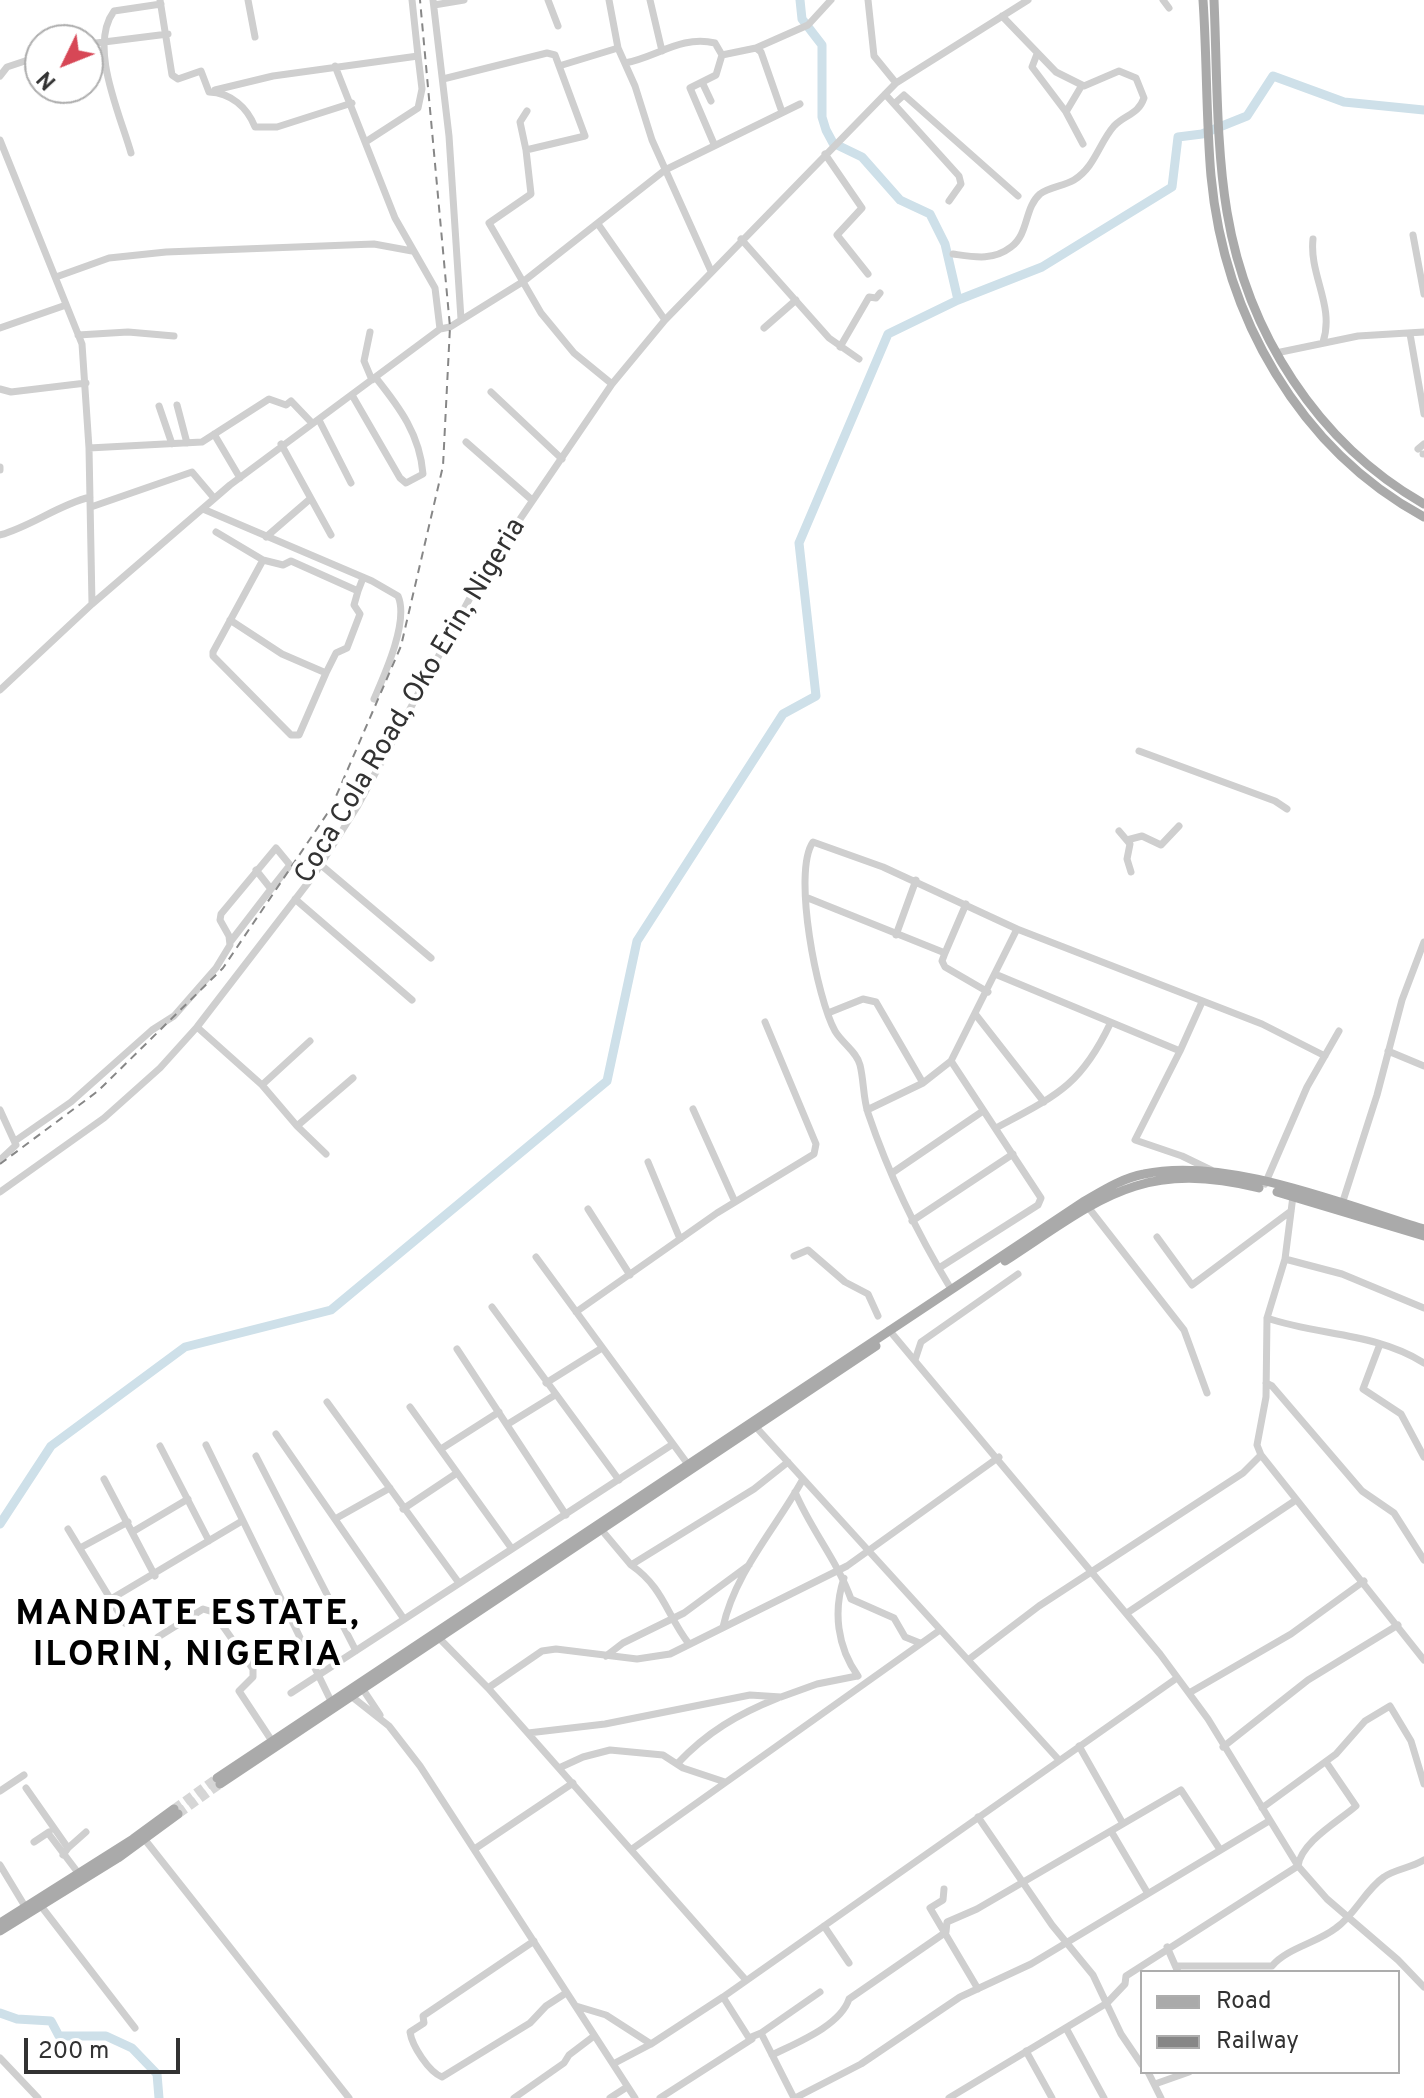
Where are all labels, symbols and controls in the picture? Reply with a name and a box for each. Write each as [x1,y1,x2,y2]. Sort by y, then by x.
north arrow [24,24,104,104]
text: N [32,64,63,94]
street label: Coca Cola Road, Oko Erin, Nigeria [289,513,535,891]
district label: MANDATE ESTATE, ILORIN, NIGERIA [15,1595,361,1680]
legend [1140,1970,1400,2074]
text: Road [1216,1987,1272,2017]
scale bar [28,2022,184,2072]
text: Railway [1216,2027,1299,2057]
text: 200 m [38,2037,109,2067]

